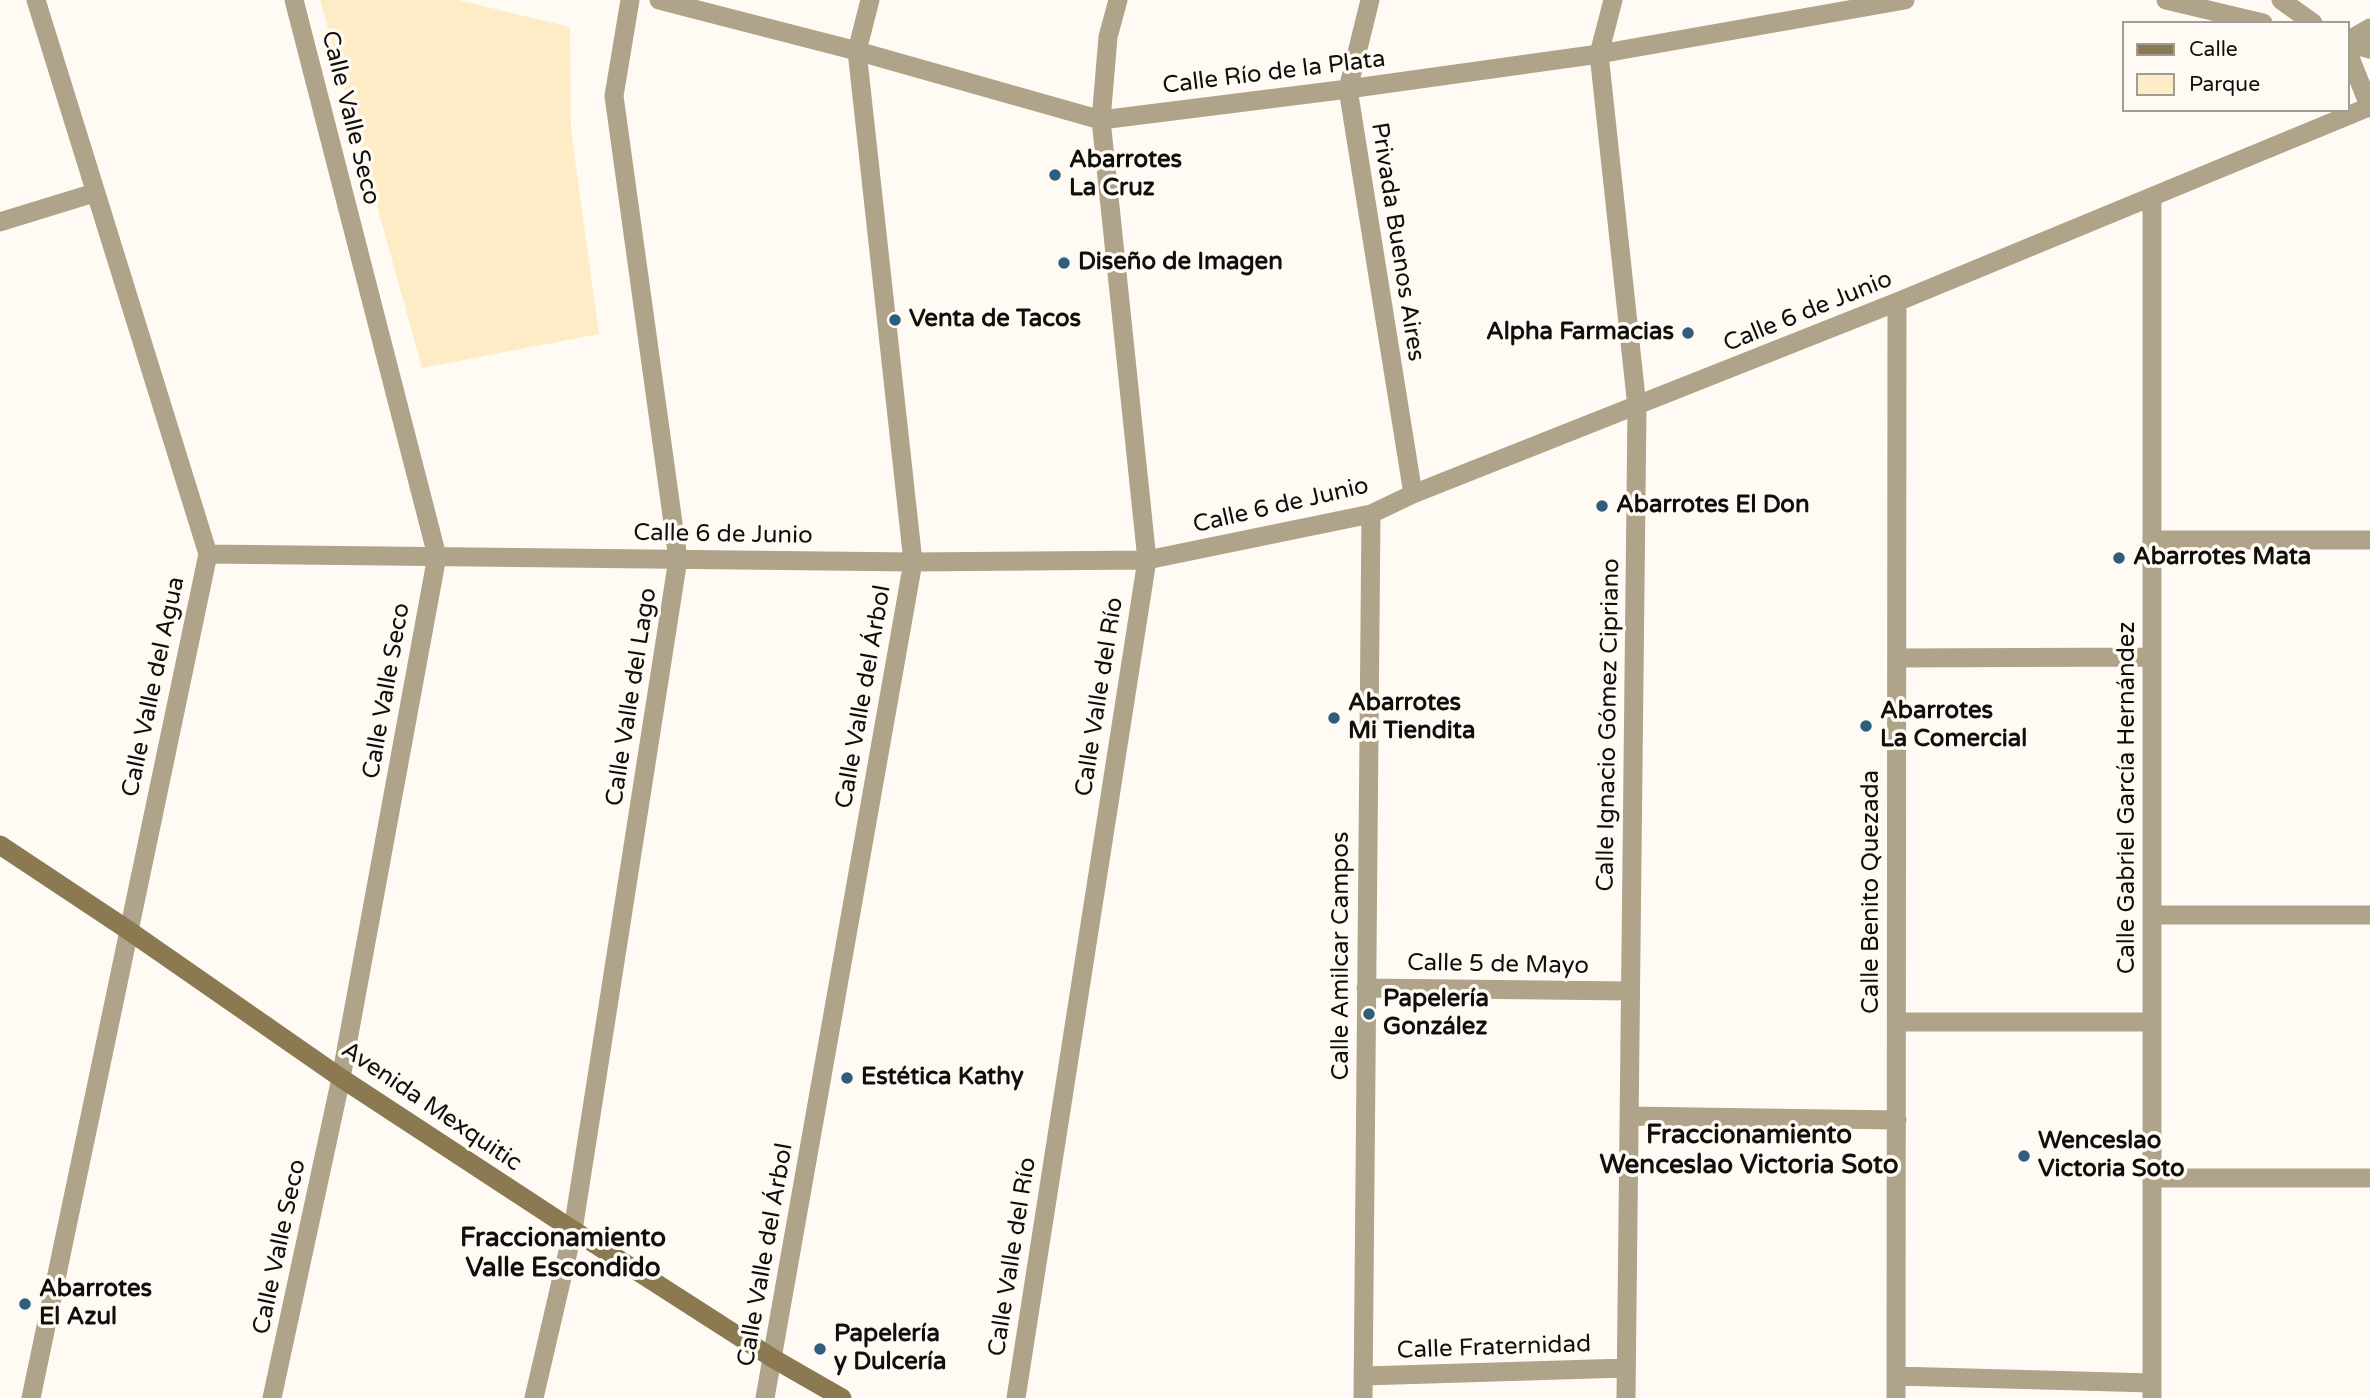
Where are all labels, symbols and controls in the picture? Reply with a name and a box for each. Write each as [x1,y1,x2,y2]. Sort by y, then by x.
legend [2122,21,2349,112]
street label: Calle Valle Seco [314,28,386,208]
text: Calle [2189,37,2238,62]
street label: Calle Río de la Plata [1161,45,1387,101]
text: Parque [2189,72,2260,97]
street label: Privada Buenos Aires [1364,121,1430,363]
place label: Abarrotes La Cruz [1069,147,1182,203]
marker: Abarrotes La Cruz [1047,167,1063,183]
place label: Diseño de Imagen [1078,249,1283,277]
marker: Diseño de Imagen [1056,255,1072,271]
street label: Calle 6 de Junio [1720,265,1896,359]
place label: Venta de Tacos [909,306,1081,334]
marker: Venta de Tacos [887,312,903,328]
place label: Alpha Farmacias [1486,319,1674,347]
marker: Alpha Farmacias [1680,325,1696,341]
street label: Calle 6 de Junio [1190,472,1372,540]
place label: Abarrotes El Don [1616,492,1810,520]
marker: Abarrotes El Don [1594,498,1610,514]
street label: Calle 6 de Junio [633,519,813,551]
place label: Abarrotes Mata [2133,544,2311,572]
marker: Abarrotes Mata [2111,550,2127,566]
street label: Calle Ignacio Gómez Cipriano [1592,558,1626,892]
street label: Calle Valle del Agua [117,574,191,800]
street label: Calle Valle del Árbol [830,583,898,811]
street label: Calle Valle del Lago [601,586,663,808]
street label: Calle Valle del Río [1070,595,1130,799]
street label: Calle Valle Seco [357,601,417,781]
street label: Calle Gabriel García Hernández [2114,622,2142,974]
place label: Abarrotes Mi Tiendita [1348,690,1475,746]
place label: Abarrotes La Comercial [1880,698,2027,754]
marker: Abarrotes Mi Tiendita [1326,710,1342,726]
marker: Abarrotes La Comercial [1858,718,1874,734]
street label: Calle Benito Quezada [1858,770,1886,1014]
street label: Calle Amilcar Campos [1328,832,1356,1080]
street label: Calle 5 de Mayo [1407,949,1589,981]
place label: Papelería González [1383,986,1489,1042]
marker: Papelería González [1361,1006,1377,1022]
street label: Avenida Mexquitic [335,1036,527,1178]
place label: Estética Kathy [861,1064,1024,1092]
marker: Estética Kathy [839,1070,855,1086]
district label: Fraccionamiento Wenceslao Victoria Soto [1599,1120,1899,1182]
place label: Wenceslao Victoria Soto [2038,1128,2185,1184]
street label: Calle Valle del Árbol [732,1141,800,1369]
marker: Wenceslao Victoria Soto [2016,1148,2032,1164]
street label: Calle Valle del Río [983,1155,1043,1359]
street label: Calle Valle Seco [247,1157,313,1337]
district label: Fraccionamiento Valle Escondido [460,1223,666,1284]
place label: Abarrotes El Azul [39,1276,152,1332]
marker: Abarrotes El Azul [17,1296,33,1312]
place label: Papelería y Dulcería [834,1321,946,1377]
street label: Calle Fraternidad [1396,1330,1592,1366]
marker: Papelería y Dulcería [812,1341,828,1357]

